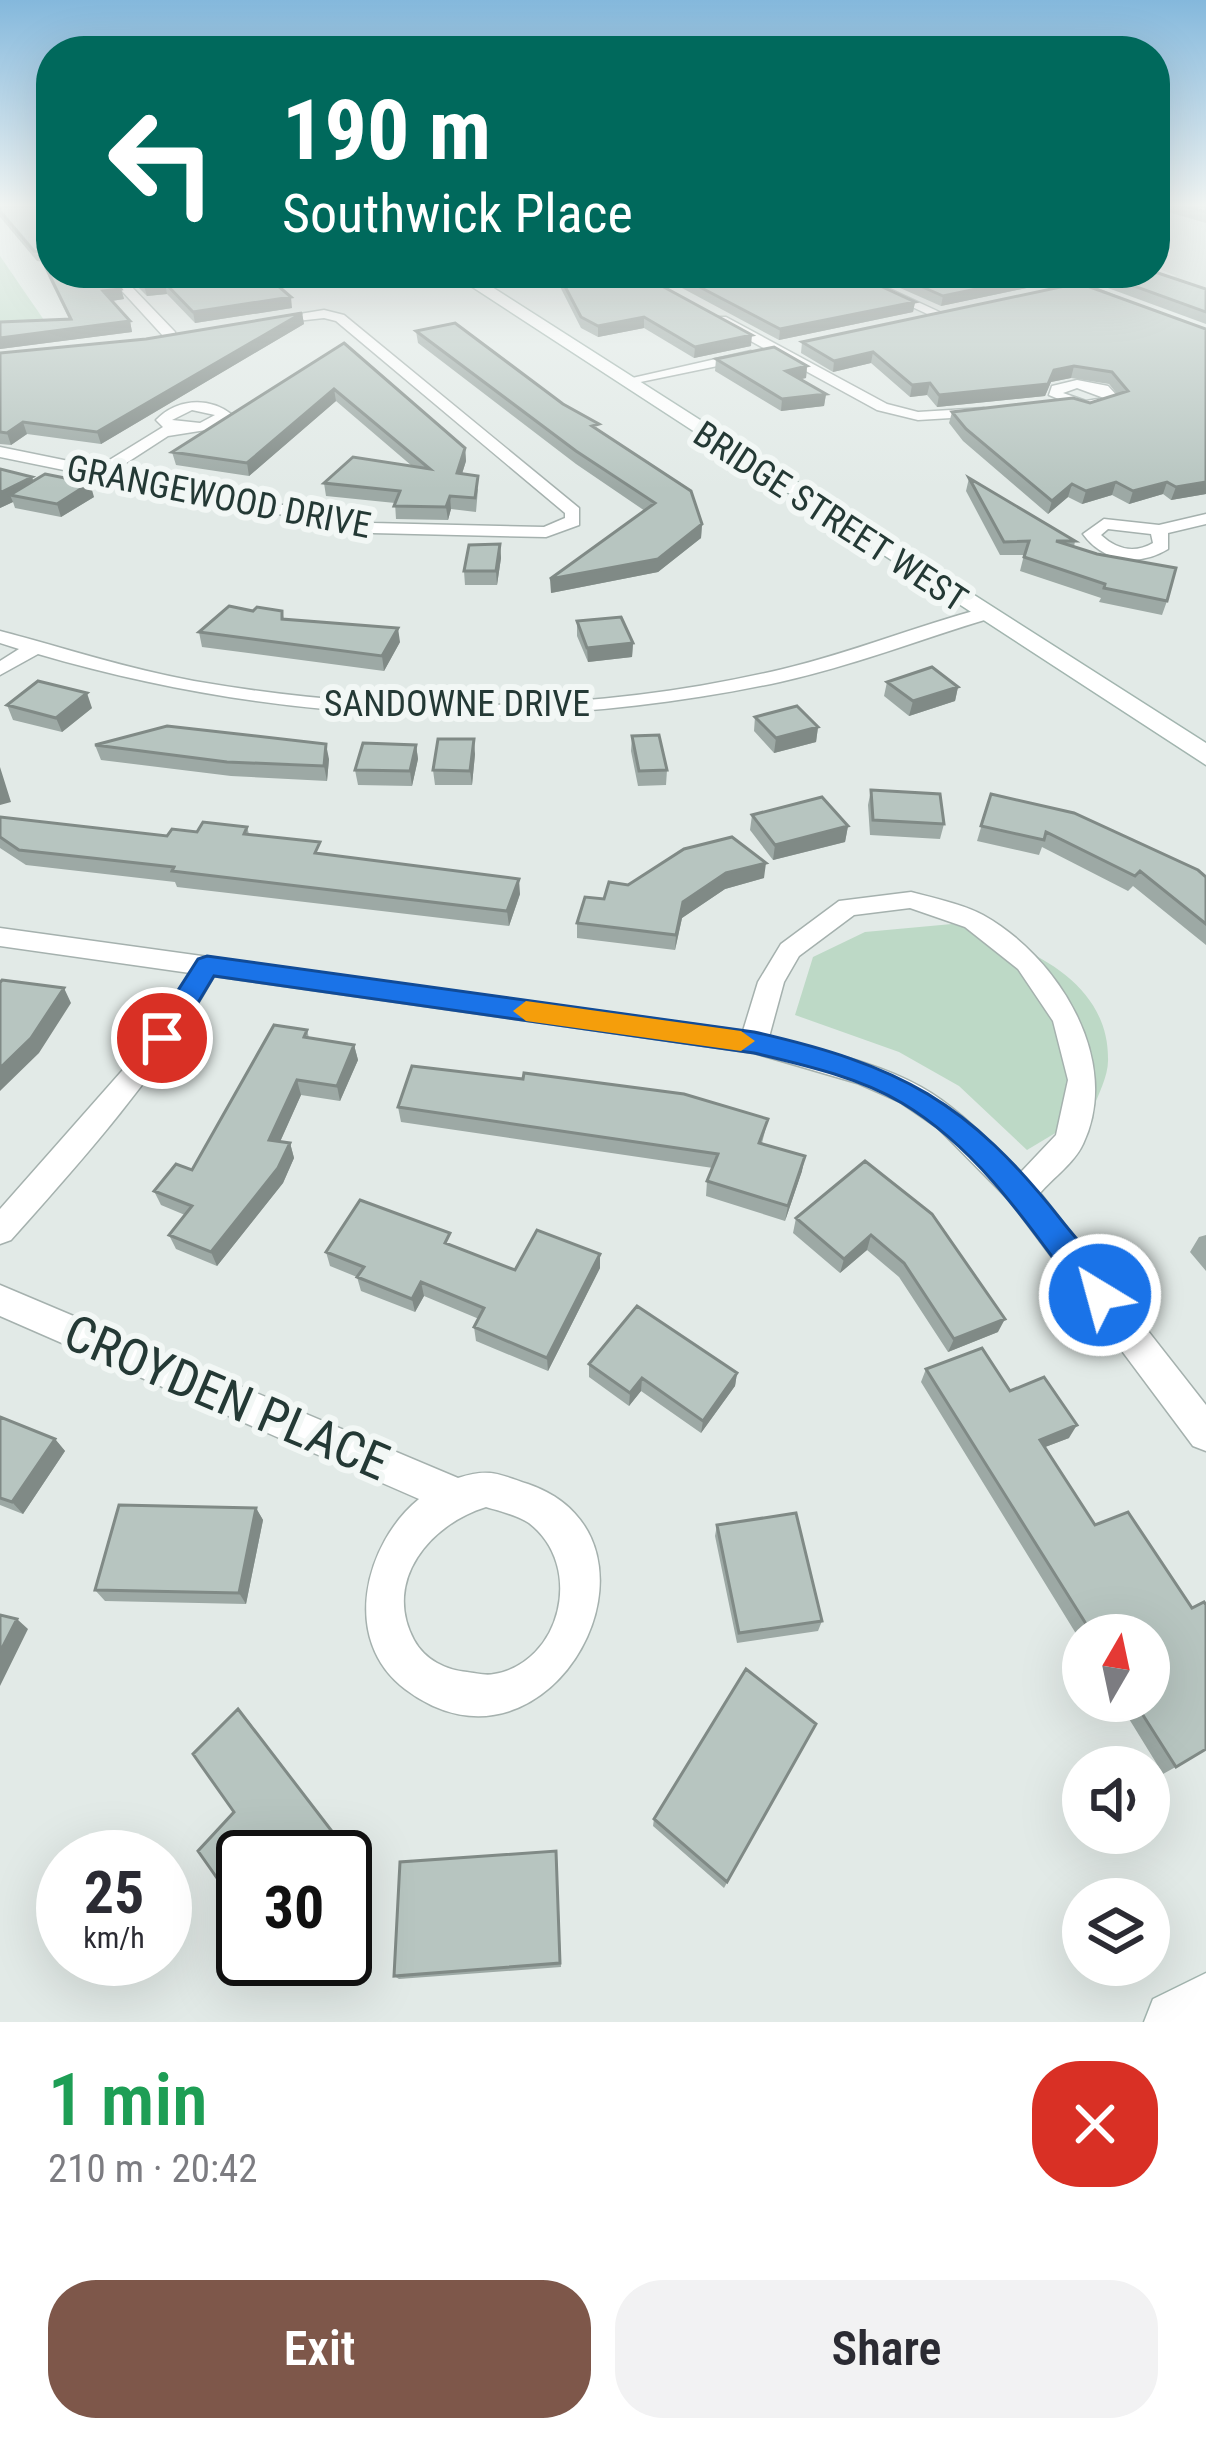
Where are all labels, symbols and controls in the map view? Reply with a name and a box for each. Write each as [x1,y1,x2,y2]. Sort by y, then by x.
text: 190 m [282,81,491,180]
icon: left [84,84,240,240]
text: Southwick Place [282,182,633,245]
street label: BRIDGE STREET WEST [686,413,975,621]
street label: GRANGEWOOD DRIVE [63,447,374,547]
street label: SANDOWNE DRIVE [324,683,590,725]
pin [111,987,213,1089]
icon: arrive [129,1005,195,1071]
position arrow [1037,1232,1163,1358]
street label: CROYDEN PLACE [56,1303,398,1492]
north arrow [1062,1614,1170,1722]
map controls [1062,1614,1170,1986]
button: sound [1062,1746,1170,1854]
speed limit sign: 30 [216,1830,372,1986]
text: 25 [84,1857,144,1928]
button: layers [1062,1878,1170,1986]
text: km/h [83,1920,145,1955]
text: 1 min [48,2058,207,2143]
button: close [1032,2061,1158,2187]
text: 210 m · 20:42 [48,2146,258,2192]
button: Exit [48,2280,591,2418]
button: Share [615,2280,1158,2418]

